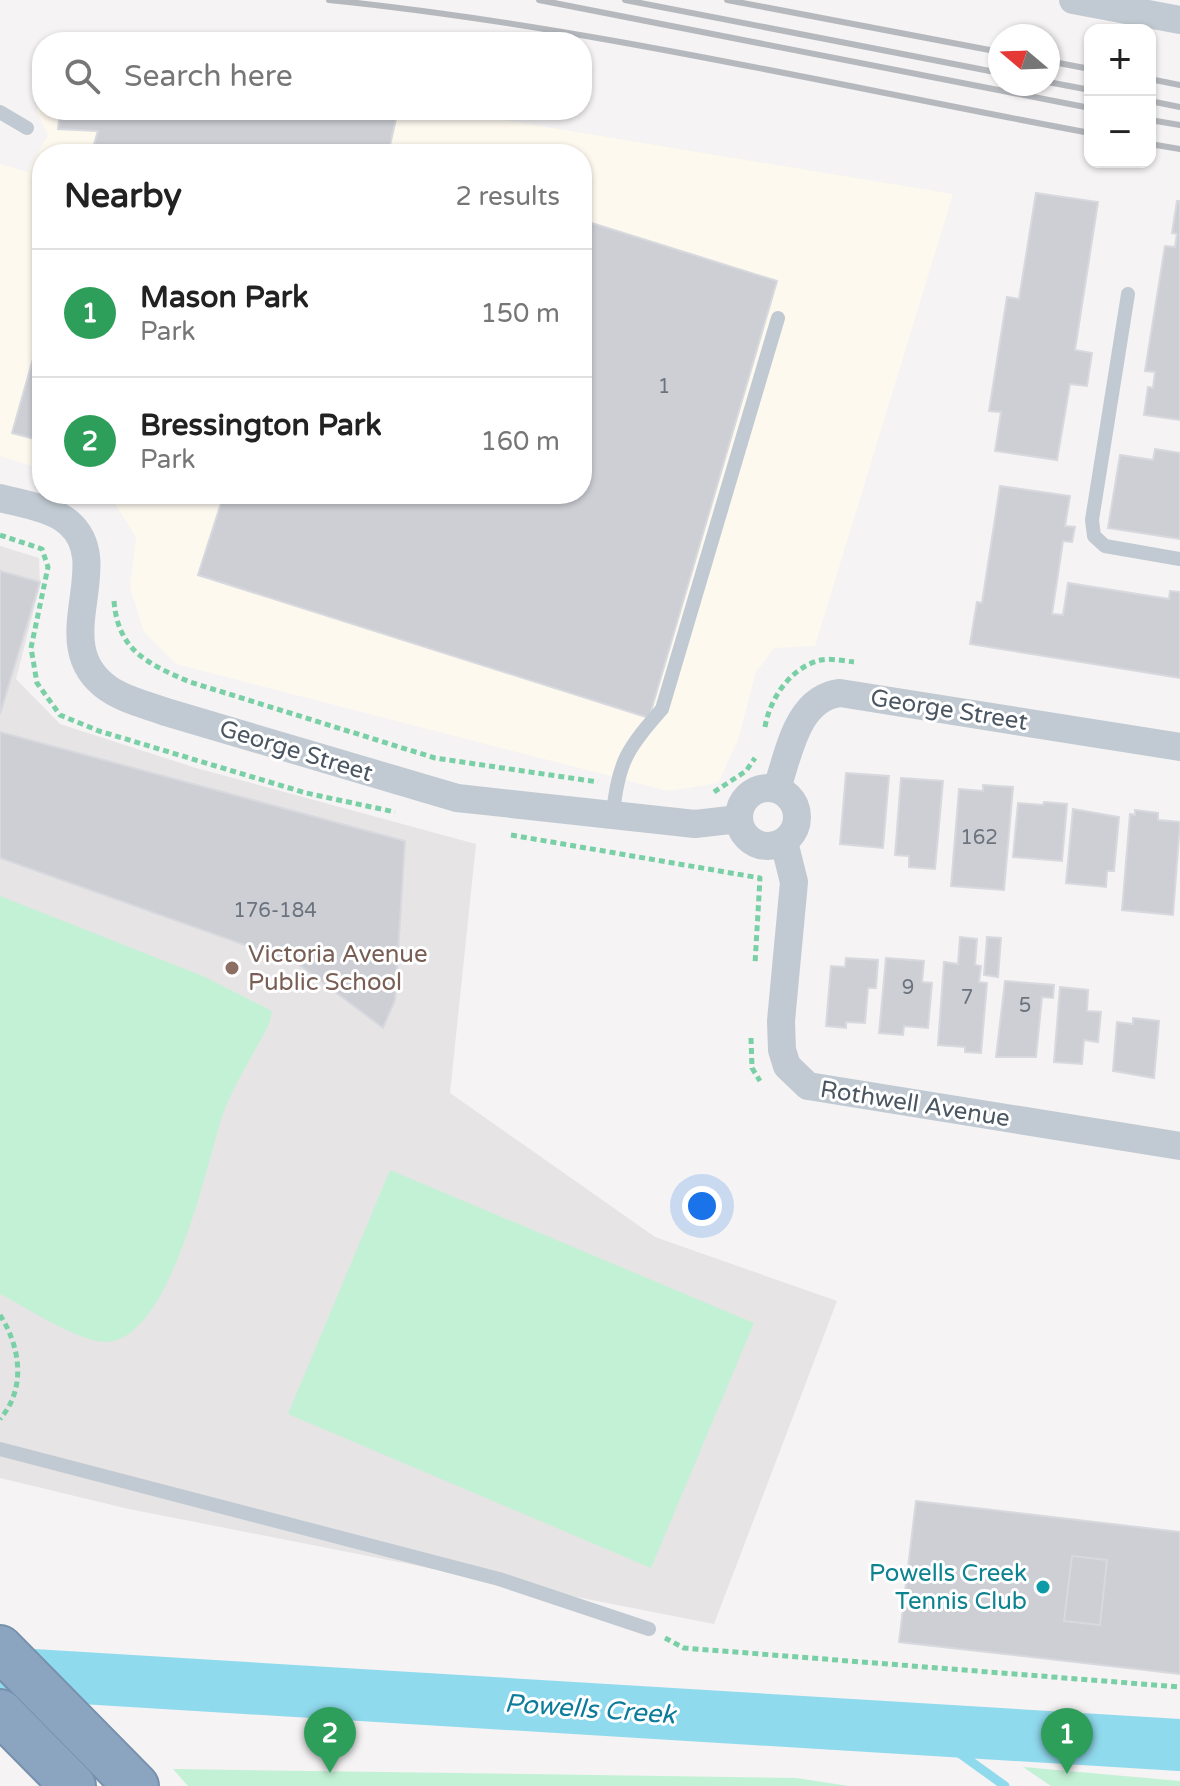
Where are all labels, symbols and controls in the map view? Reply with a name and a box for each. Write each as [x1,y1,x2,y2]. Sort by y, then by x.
north arrow [988,24,1060,96]
map controls [1084,24,1156,168]
button: + [1084,24,1156,96]
search box [32,32,592,120]
icon: search [60,54,104,98]
text: Search here [124,58,293,95]
button: − [1084,96,1156,168]
text: Nearby [64,176,182,217]
text: 2 results [455,181,560,212]
text: Mason Park [140,279,309,316]
text: 1 [82,298,98,329]
text: 150 m [480,298,560,329]
text: Park [140,316,196,347]
house number: 1 [658,375,670,399]
text: Bressington Park [140,407,382,444]
text: 2 [82,426,98,457]
text: 160 m [480,426,560,457]
text: Park [140,444,196,475]
street label: George Street [868,683,1030,737]
street label: George Street [216,714,376,788]
house number: 162 [960,826,998,850]
house number: 176-184 [233,899,317,923]
place label: Victoria Avenue Public School [248,940,428,997]
marker: Victoria Avenue Public School [223,959,241,977]
house number: 9 [902,976,914,1000]
house number: 7 [961,986,973,1010]
house number: 5 [1019,994,1031,1018]
street label: Rothwell Avenue [818,1075,1012,1133]
your location [682,1186,722,1226]
place label: Powells Creek Tennis Club [869,1559,1027,1616]
marker: Powells Creek Tennis Club [1034,1578,1052,1596]
water label: Powells Creek [504,1688,678,1731]
pin: 2 [304,1707,356,1773]
pin: 1 [1041,1708,1093,1774]

